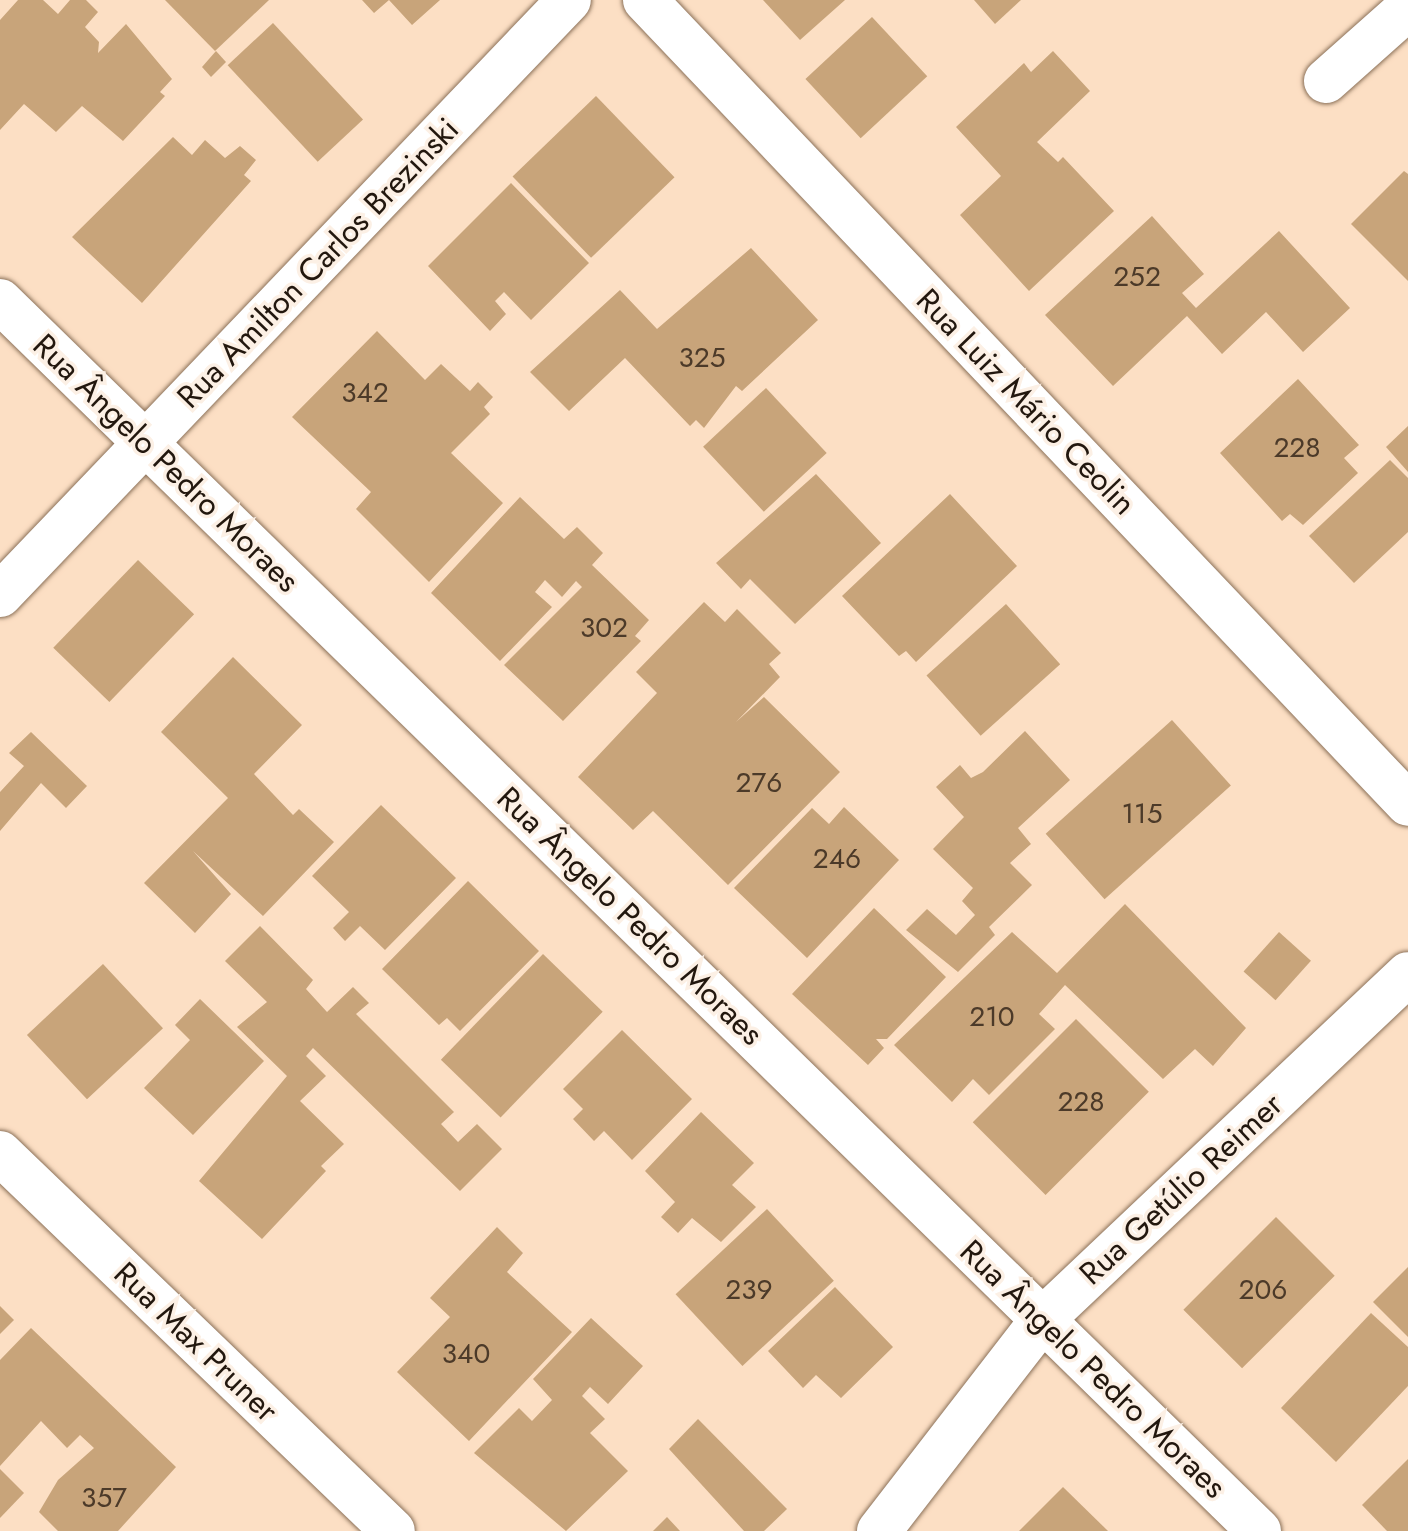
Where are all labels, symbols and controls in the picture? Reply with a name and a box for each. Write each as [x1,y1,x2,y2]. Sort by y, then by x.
street label: Rua Amilton Carlos Brezinski [169,110,467,416]
house number: 252 [1113,260,1161,294]
street label: Rua Luiz Mário Ceolin [908,281,1144,523]
street label: Rua Ângelo Pedro Moraes [25,326,307,600]
house number: 325 [678,341,726,375]
house number: 342 [341,376,389,410]
house number: 228 [1273,431,1321,465]
house number: 302 [580,611,628,645]
house number: 276 [736,766,782,800]
street label: Rua Ângelo Pedro Moraes [489,779,771,1053]
house number: 115 [1122,797,1162,831]
house number: 246 [813,842,861,876]
house number: 210 [969,1000,1015,1034]
house number: 228 [1057,1085,1105,1119]
street label: Rua Getúlio Reimer [1072,1085,1290,1293]
street label: Rua Ângelo Pedro Moraes [952,1232,1234,1506]
street label: Rua Max Pruner [106,1254,286,1430]
house number: 239 [725,1273,773,1307]
house number: 206 [1239,1273,1287,1307]
house number: 340 [442,1337,490,1371]
house number: 357 [81,1481,127,1515]

